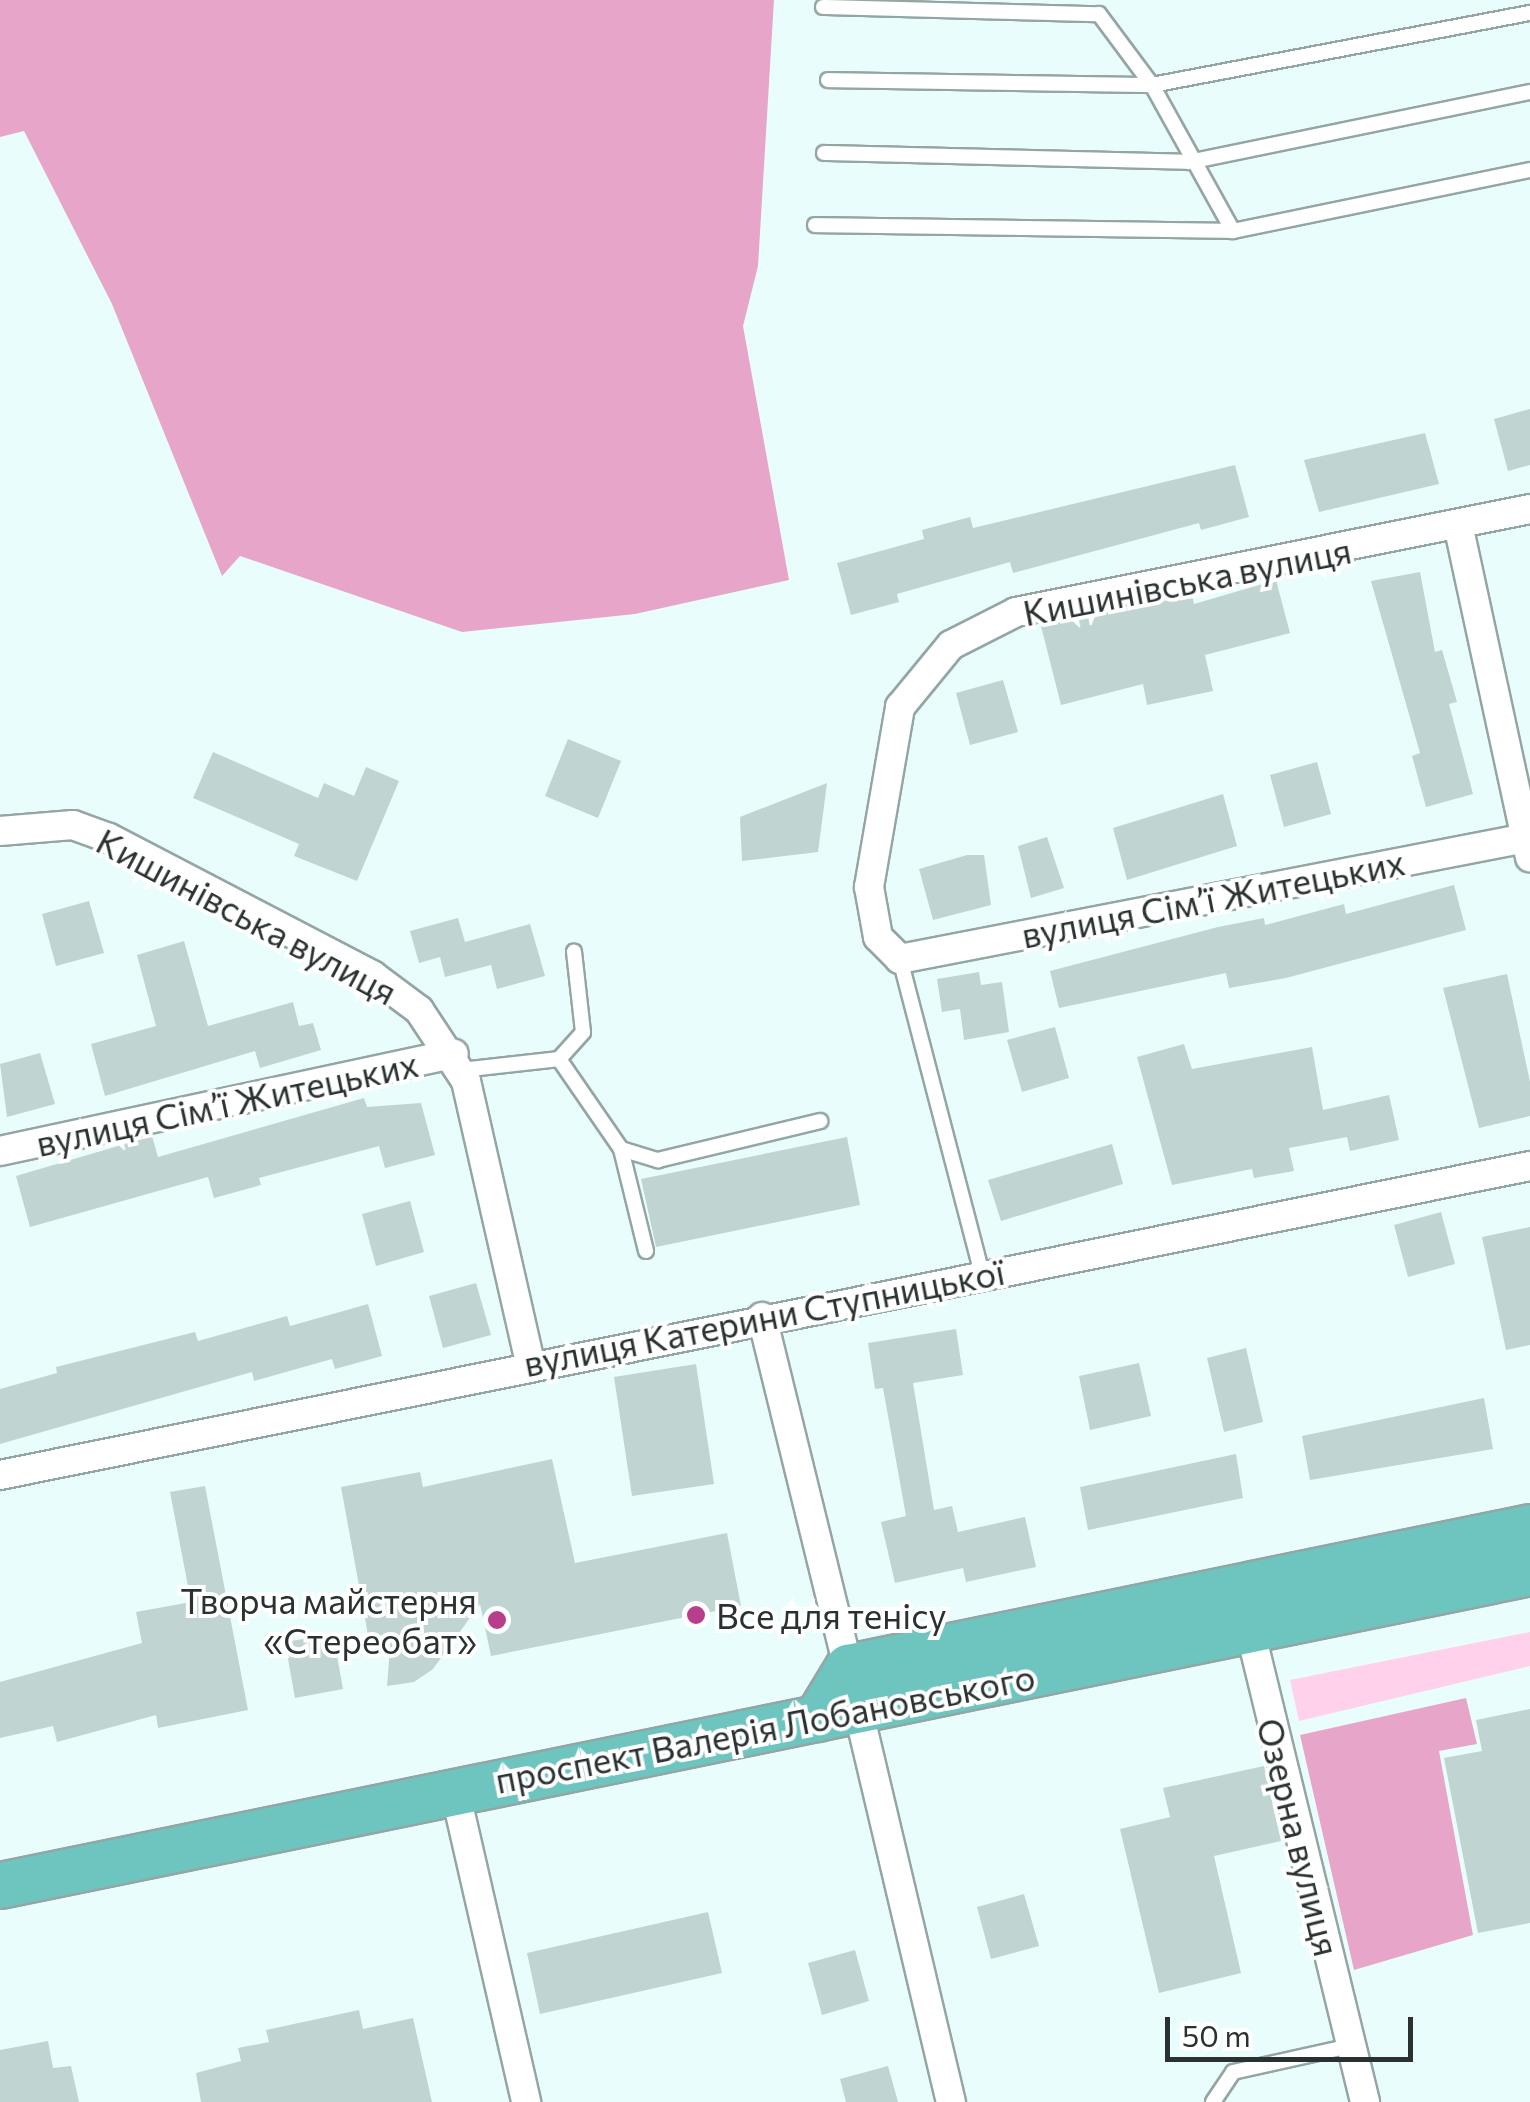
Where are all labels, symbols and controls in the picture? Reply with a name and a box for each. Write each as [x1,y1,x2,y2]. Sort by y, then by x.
street label: Кишинівська вулиця [1019,529,1355,633]
street label: Кишинівська вулиця [90,819,404,1013]
street label: вулиця Сімʼї Житецьких [1018,840,1408,956]
street label: вулиця Сімʼї Житецьких [32,1042,422,1164]
street label: вулиця Катерини Ступницької [520,1250,1008,1384]
place label: Творча майстерня «Стереобат» [180,1579,477,1661]
place label: Все для тенісу [716,1594,947,1636]
marker: Все для тенісу [685,1604,707,1626]
marker: Творча майстерня «Стереобат» [486,1609,508,1631]
street label: проспект Валерія Лобановського [492,1655,1038,1801]
street label: Озерна вулиця [1249,1714,1349,1960]
scale bar [1170,1997,1418,2059]
text: 50 m [1182,2016,1251,2053]

